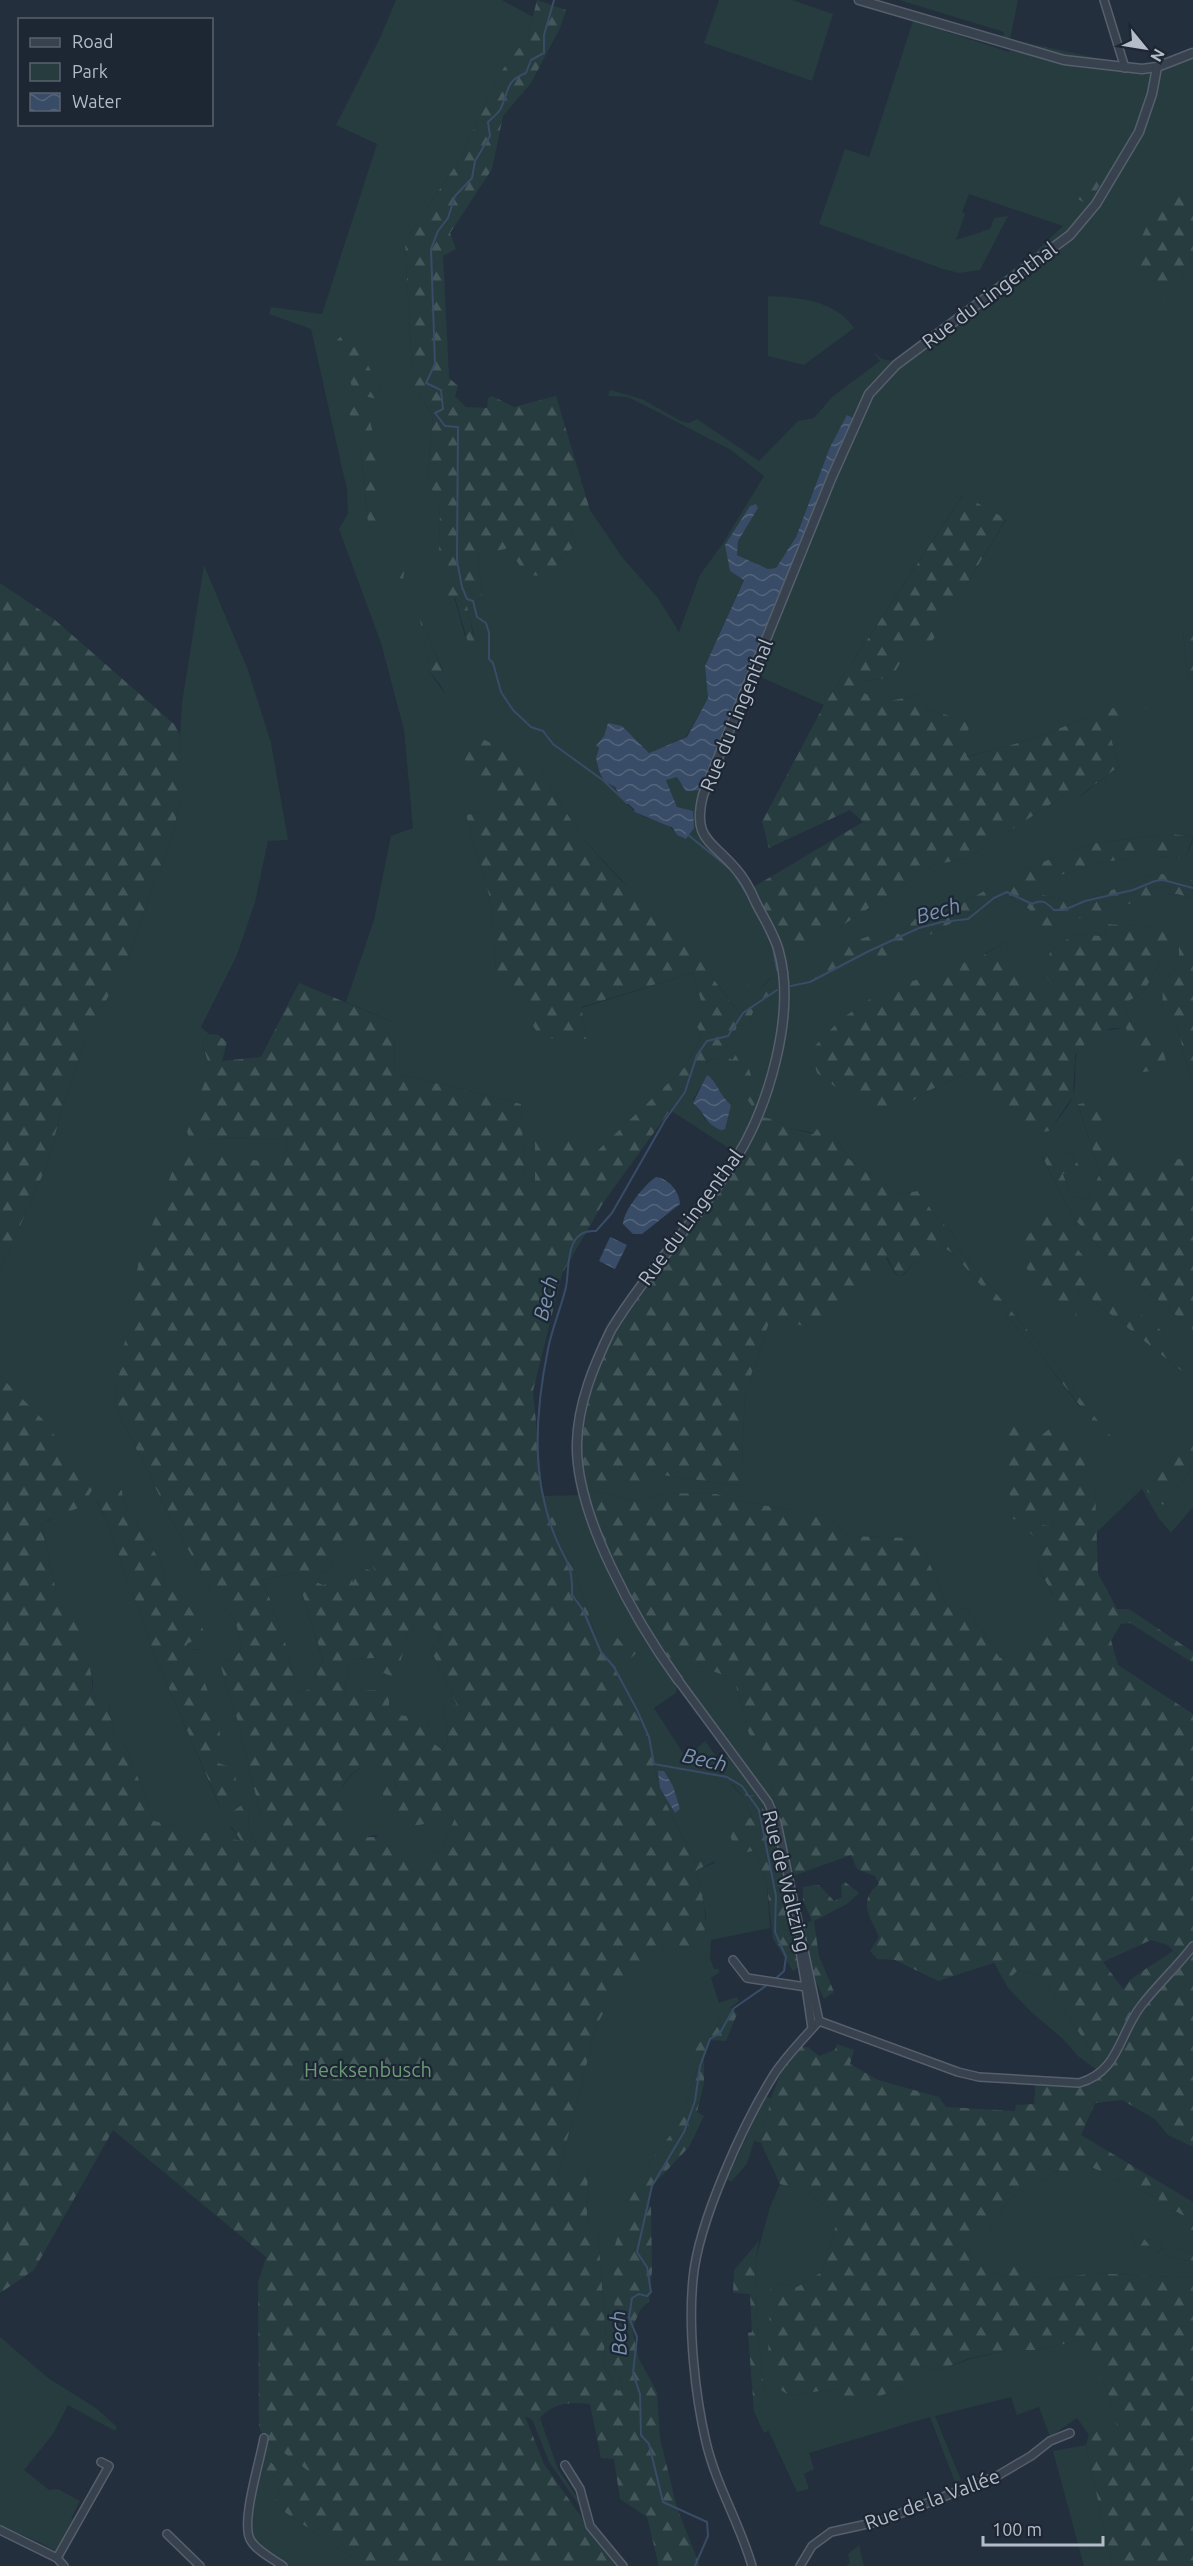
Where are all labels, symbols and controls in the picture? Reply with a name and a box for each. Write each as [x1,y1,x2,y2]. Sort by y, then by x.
legend [18,18,213,126]
north arrow [1115,18,1175,78]
text: Road [72,31,114,51]
text: N [1147,46,1169,65]
text: Park [72,61,108,81]
text: Water [72,91,122,111]
street label: Rue du Lingenthal [917,237,1061,353]
street label: Rue du Lingenthal [695,635,777,795]
water label: Bech [913,892,963,928]
street label: Rue du Lingenthal [633,1145,747,1289]
water label: Bech [528,1273,562,1323]
water label: Bech [680,1742,730,1776]
street label: Rue de Waltzing [758,1808,816,1954]
park label: Hecksenbusch [304,2058,432,2081]
water label: Bech [605,2310,631,2356]
street label: Rue de la Vallée [861,2464,1003,2534]
scale bar [983,2509,1103,2547]
text: 100 m [992,2519,1042,2539]

